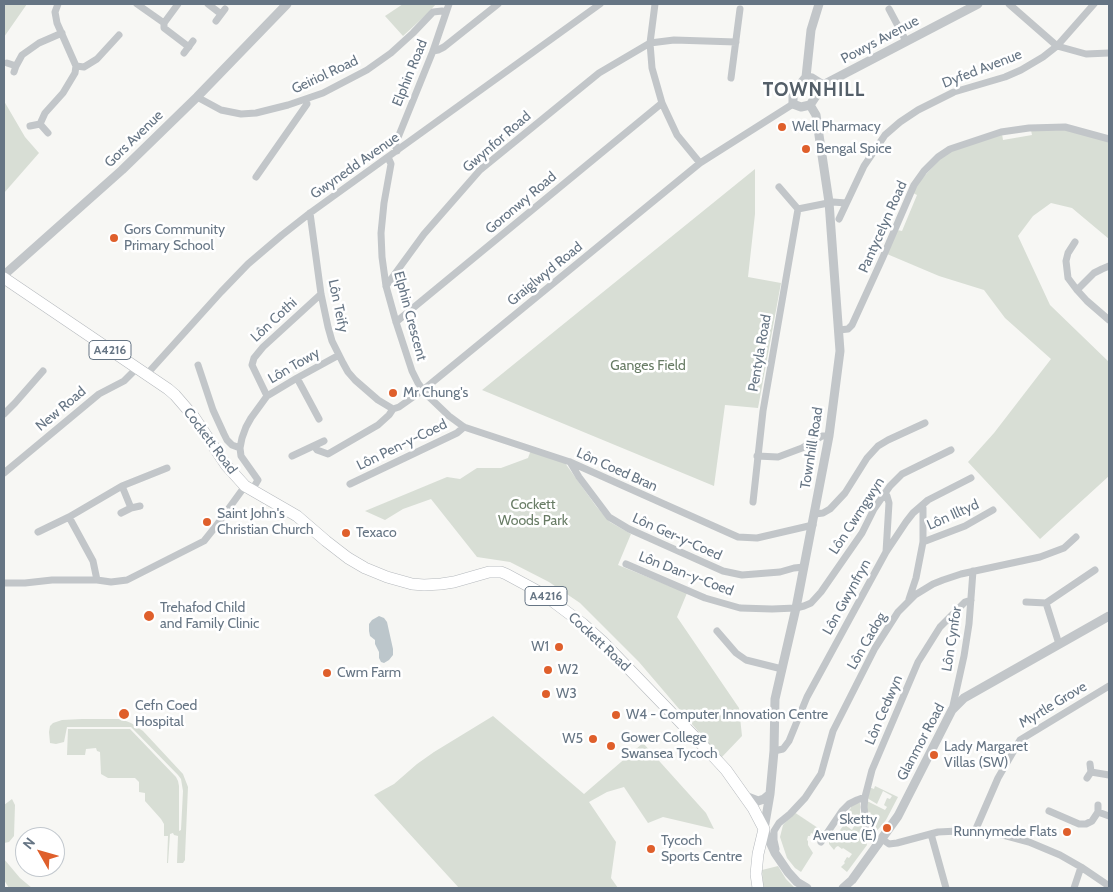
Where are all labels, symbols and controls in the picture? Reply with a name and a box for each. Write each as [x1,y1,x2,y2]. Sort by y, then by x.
street label: Powys Avenue [838,12,922,68]
street label: Elphin Road [389,37,431,109]
street label: Dyfed Avenue [940,46,1024,92]
street label: Geiriol Road [289,52,361,98]
district label: TOWNHILL [762,79,866,101]
street label: Gors Avenue [101,107,167,171]
street label: Gwynfor Road [460,108,534,176]
place label: Well Pharmacy [792,119,881,135]
marker: Well Pharmacy [776,121,788,133]
street label: Gwynedd Avenue [307,129,403,203]
place label: Bengal Spice [816,141,892,157]
marker: Bengal Spice [800,143,812,155]
street label: Goronwy Road [482,168,560,238]
street label: Pantycelyn Road [855,178,911,276]
place label: Gors Community Primary School [124,222,225,254]
marker: Gors Community Primary School [108,232,120,244]
street label: Graiglwyd Road [504,239,586,309]
street label: Elphin Crescent [390,269,430,363]
street label: Lôn Teify [324,278,352,334]
street label: Lôn Cothi [247,294,301,346]
street label: Pentyla Road [745,313,775,393]
road number: A4216 [89,340,131,360]
street label: Lôn Towy [265,345,323,387]
park label: Ganges Field [610,358,686,374]
street label: New Road [32,383,90,435]
place label: Mr Chung's [403,385,468,401]
marker: Mr Chung's [387,387,399,399]
street label: Cockett Road [180,405,240,477]
street label: Townhill Road [797,406,827,490]
street label: Lôn Pen-y-Coed [354,416,450,474]
street label: Lôn Coed Bran [574,445,660,495]
street label: Lôn Cwmgwyn [826,474,888,558]
street label: Lôn Illtyd [924,496,982,534]
park label: Cockett Woods Park [498,497,568,530]
place label: Saint John's Christian Church [217,506,314,538]
street label: Lôn Ger-y-Coed [630,510,724,564]
marker: Saint John's Christian Church [201,516,213,528]
place label: Texaco [356,525,397,541]
marker: Texaco [340,527,352,539]
street label: Lôn Dan-y-Coed [636,548,736,600]
street label: Lôn Gwynfryn [819,556,875,638]
road number: A4216 [525,586,567,606]
place label: Trehafod Child and Family Clinic [160,600,259,632]
street label: Lôn Cynfor [939,605,965,673]
marker: Trehafod Child and Family Clinic [142,609,156,623]
street label: Cockett Road [565,609,633,675]
street label: Lôn Cadog [844,609,890,673]
place label: W1 [531,639,549,655]
marker: W1 [553,641,565,653]
place label: W2 [558,662,579,678]
marker: W2 [542,664,554,676]
place label: Cwm Farm [337,665,401,681]
marker: Cwm Farm [321,667,333,679]
street label: Lôn Cedwyn [862,673,906,747]
street label: Myrtle Grove [1016,678,1090,732]
place label: W3 [556,686,577,702]
marker: W3 [540,688,552,700]
place label: Cefn Coed Hospital [135,698,197,730]
street label: Glanmor Road [894,700,948,784]
marker: Cefn Coed Hospital [117,707,131,721]
place label: W4 - Computer Innovation Centre [626,707,828,723]
marker: W4 - Computer Innovation Centre [610,709,622,721]
place label: Gower College Swansea Tycoch [621,730,718,762]
place label: W5 [562,731,583,747]
marker: W5 [587,733,599,745]
place label: Lady Margaret Villas (SW) [944,739,1028,772]
marker: Gower College Swansea Tycoch [605,740,617,752]
marker: Lady Margaret Villas (SW) [928,749,940,761]
place label: Sketty Avenue (E) [813,812,877,844]
marker: Sketty Avenue (E) [881,822,893,834]
place label: Runnymede Flats [954,824,1057,840]
marker: Runnymede Flats [1061,826,1073,838]
north arrow [15,827,65,877]
place label: Tycoch Sports Centre [661,833,742,866]
text: N [19,834,39,853]
marker: Tycoch Sports Centre [645,843,657,855]

